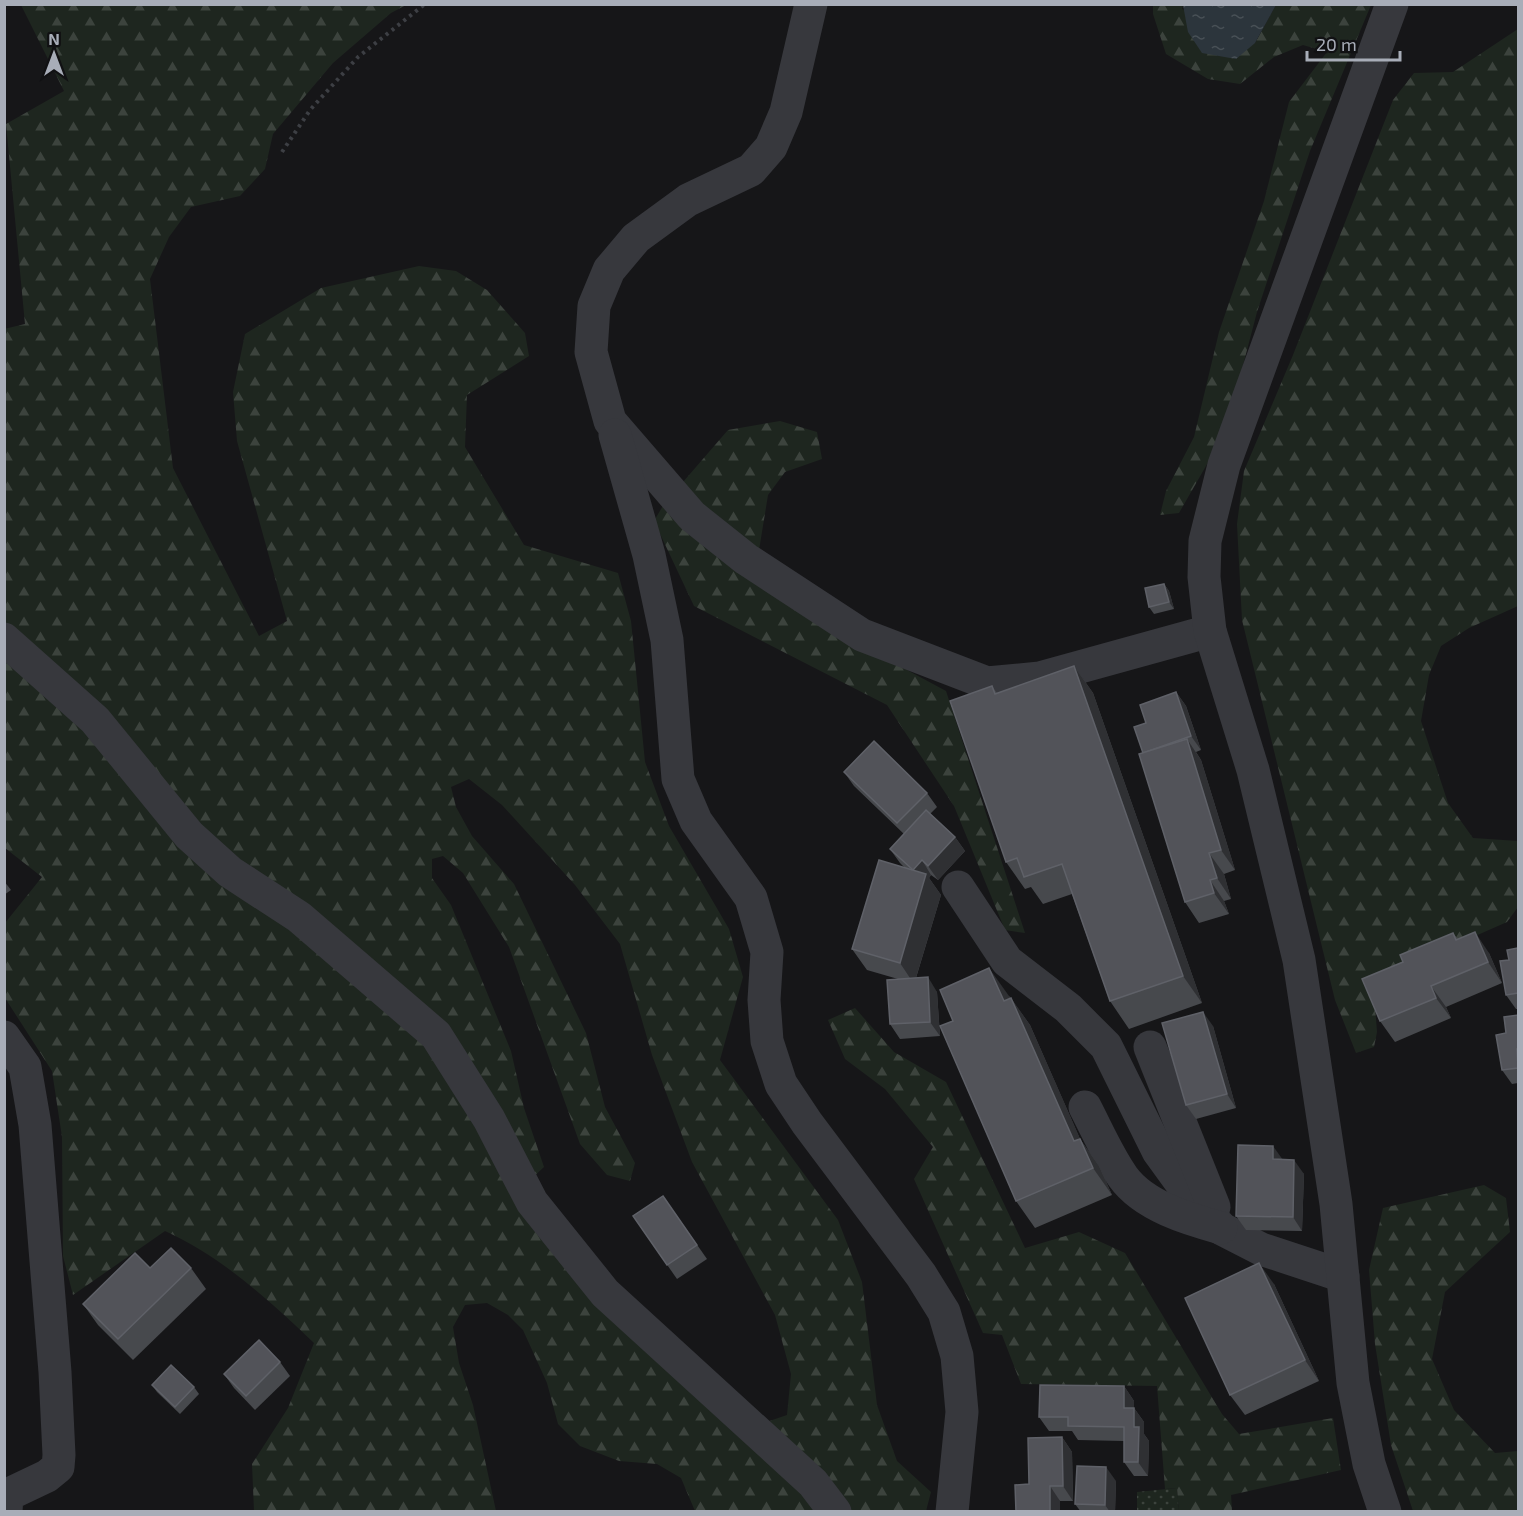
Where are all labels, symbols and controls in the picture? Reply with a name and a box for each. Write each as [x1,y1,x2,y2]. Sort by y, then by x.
north arrow [24,24,84,84]
scale bar [1307,24,1400,62]
text: N [48,29,60,48]
text: 20 m [1316,33,1357,55]

